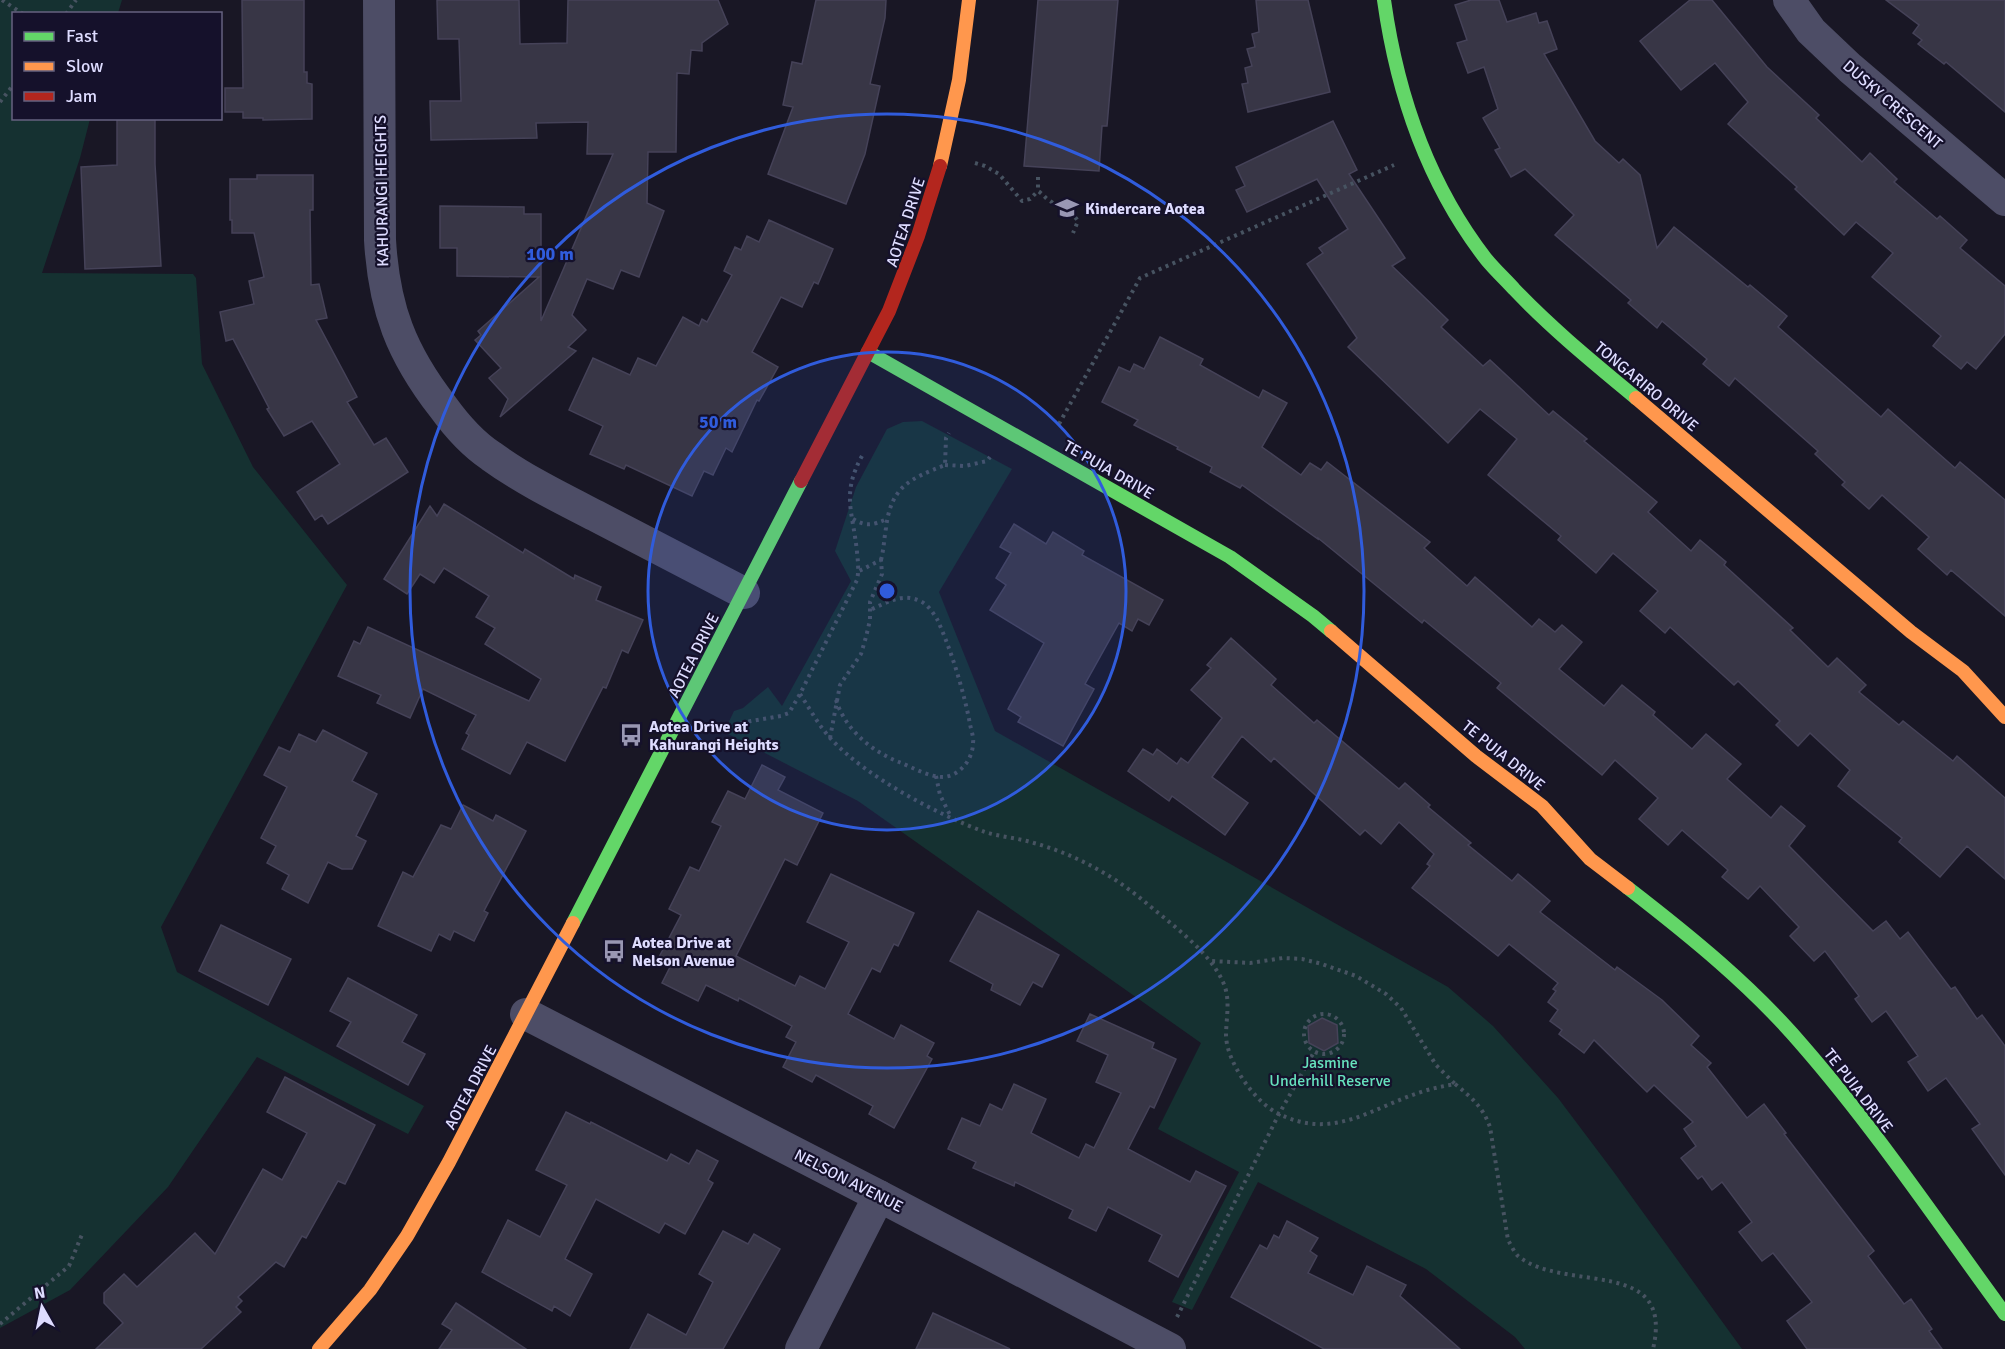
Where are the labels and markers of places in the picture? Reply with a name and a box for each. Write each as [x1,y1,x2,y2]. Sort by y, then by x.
school or university icon: Kindercare Aotea [1054,195,1080,221]
place label: Kindercare Aotea [1085,199,1205,219]
centre of rings [877,581,897,601]
place label: Aotea Drive at Kahurangi Heights [649,717,779,755]
bus stop icon: Aotea Drive at Kahurangi Heights [618,722,644,748]
place label: Aotea Drive at Nelson Avenue [632,933,735,971]
bus stop icon: Aotea Drive at Nelson Avenue [601,938,627,964]

